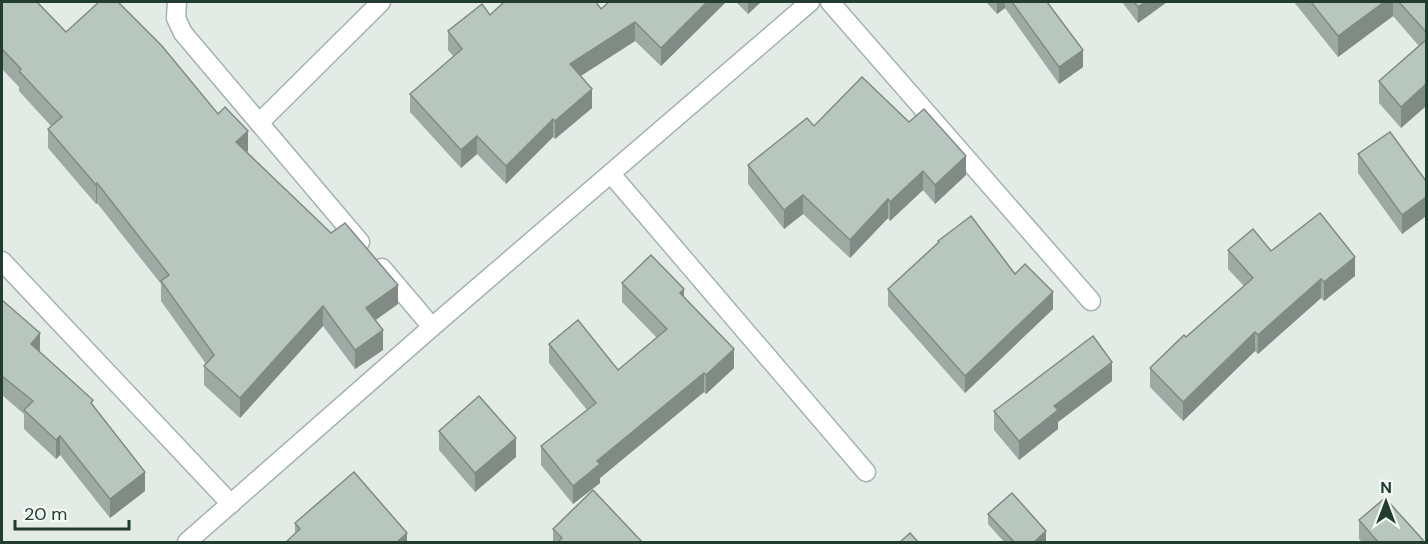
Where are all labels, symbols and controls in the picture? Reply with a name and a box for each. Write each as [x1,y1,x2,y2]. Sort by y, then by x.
north arrow [1356,472,1416,532]
text: N [1380,477,1392,498]
scale bar [15,493,129,531]
text: 20 m [24,502,67,526]

